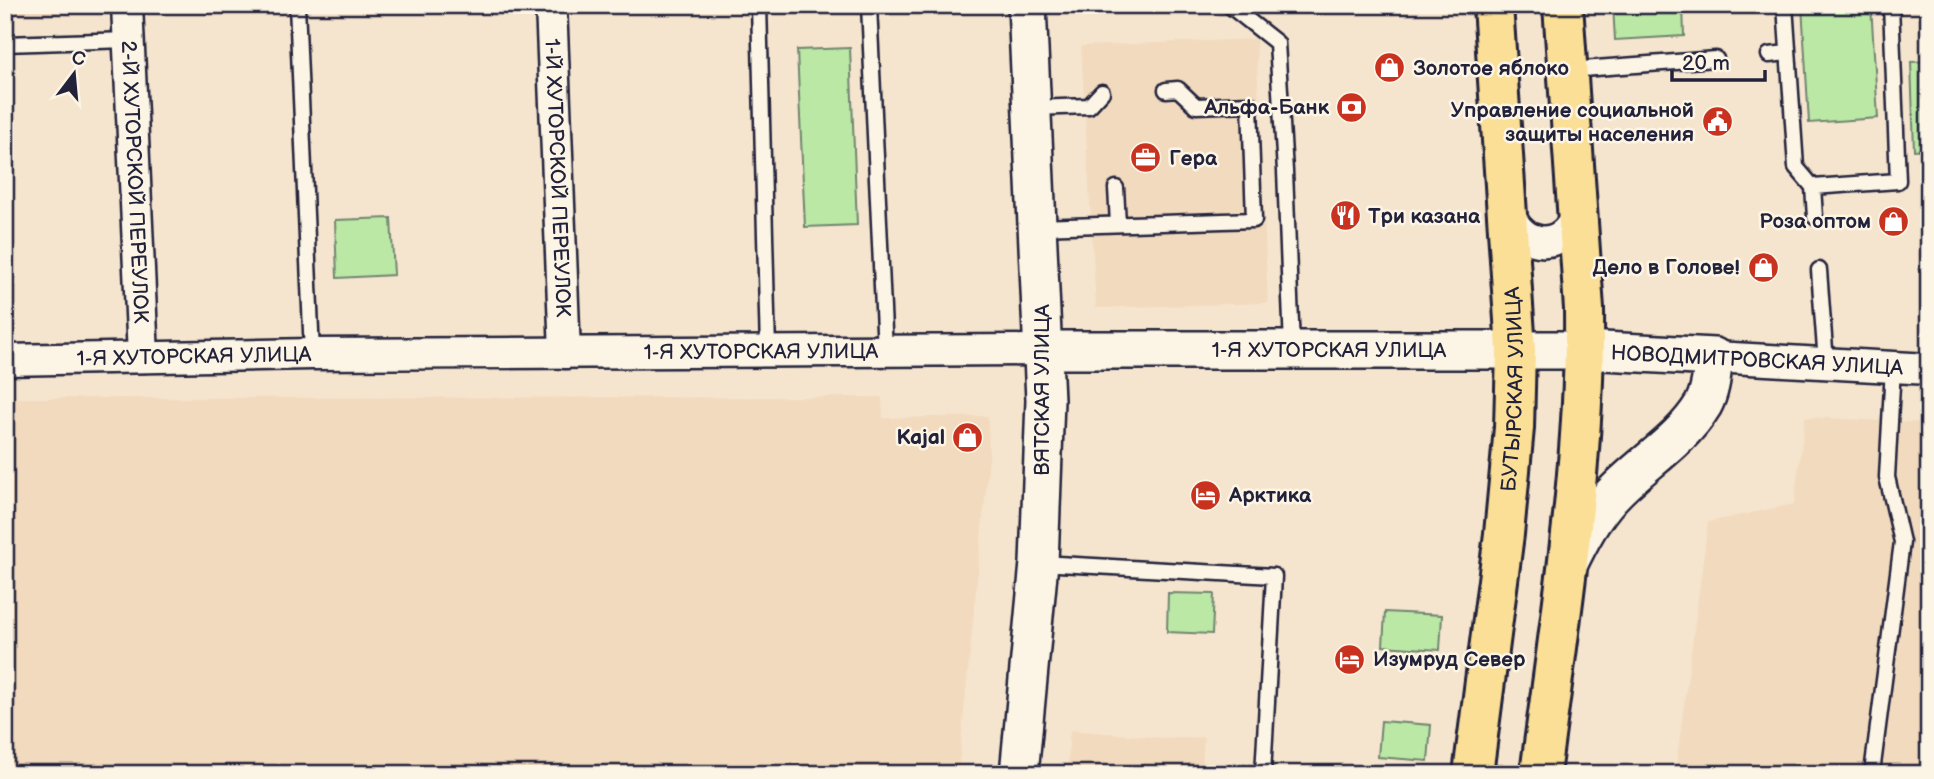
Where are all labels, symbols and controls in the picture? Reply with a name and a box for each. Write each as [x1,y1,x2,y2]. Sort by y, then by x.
north arrow [38,38,108,108]
street label: 1-Й ХУТОРСКОЙ ПЕРЕУЛОК [539,38,576,318]
scale bar [1672,38,1764,82]
street label: 2-Й ХУТОРСКОЙ ПЕРЕУЛОК [116,40,153,324]
text: С [69,46,88,72]
shop icon: Золотое яблоко [1373,51,1407,85]
text: 20 m [1682,51,1730,76]
place label: Золотое яблоко [1413,56,1569,81]
bank icon: Альфа-Банк [1335,90,1369,124]
place label: Альфа-Банк [1203,95,1330,120]
place label: Управление социальной защиты населения [1451,98,1694,147]
public building icon: Управление социальной защиты населения [1700,105,1734,139]
office icon: Гера [1129,141,1163,175]
place label: Гера [1169,146,1218,171]
restaurant icon: Три казана [1328,199,1362,233]
place label: Три казана [1368,204,1481,229]
shop icon: Роза оптом [1877,204,1911,238]
place label: Роза оптом [1759,209,1871,234]
shop icon: Дело в Голове! [1746,250,1780,284]
place label: Дело в Голове! [1593,255,1740,280]
street label: БУТЫРСКАЯ УЛИЦА [1496,286,1529,493]
street label: ВЯТСКАЯ УЛИЦА [1030,304,1055,476]
street label: 1-Я ХУТОРСКАЯ УЛИЦА [1212,338,1447,363]
street label: 1-Я ХУТОРСКАЯ УЛИЦА [644,339,879,365]
street label: НОВОДМИТРОВСКАЯ УЛИЦА [1610,340,1904,381]
street label: 1-Я ХУТОРСКАЯ УЛИЦА [76,342,312,372]
shop icon: Kajal [951,420,985,454]
place label: Kajal [897,425,945,450]
hotel icon: Арктика [1189,478,1223,512]
place label: Арктика [1228,483,1312,508]
hotel icon: Изумруд Север [1333,642,1367,676]
place label: Изумруд Север [1373,647,1526,672]

